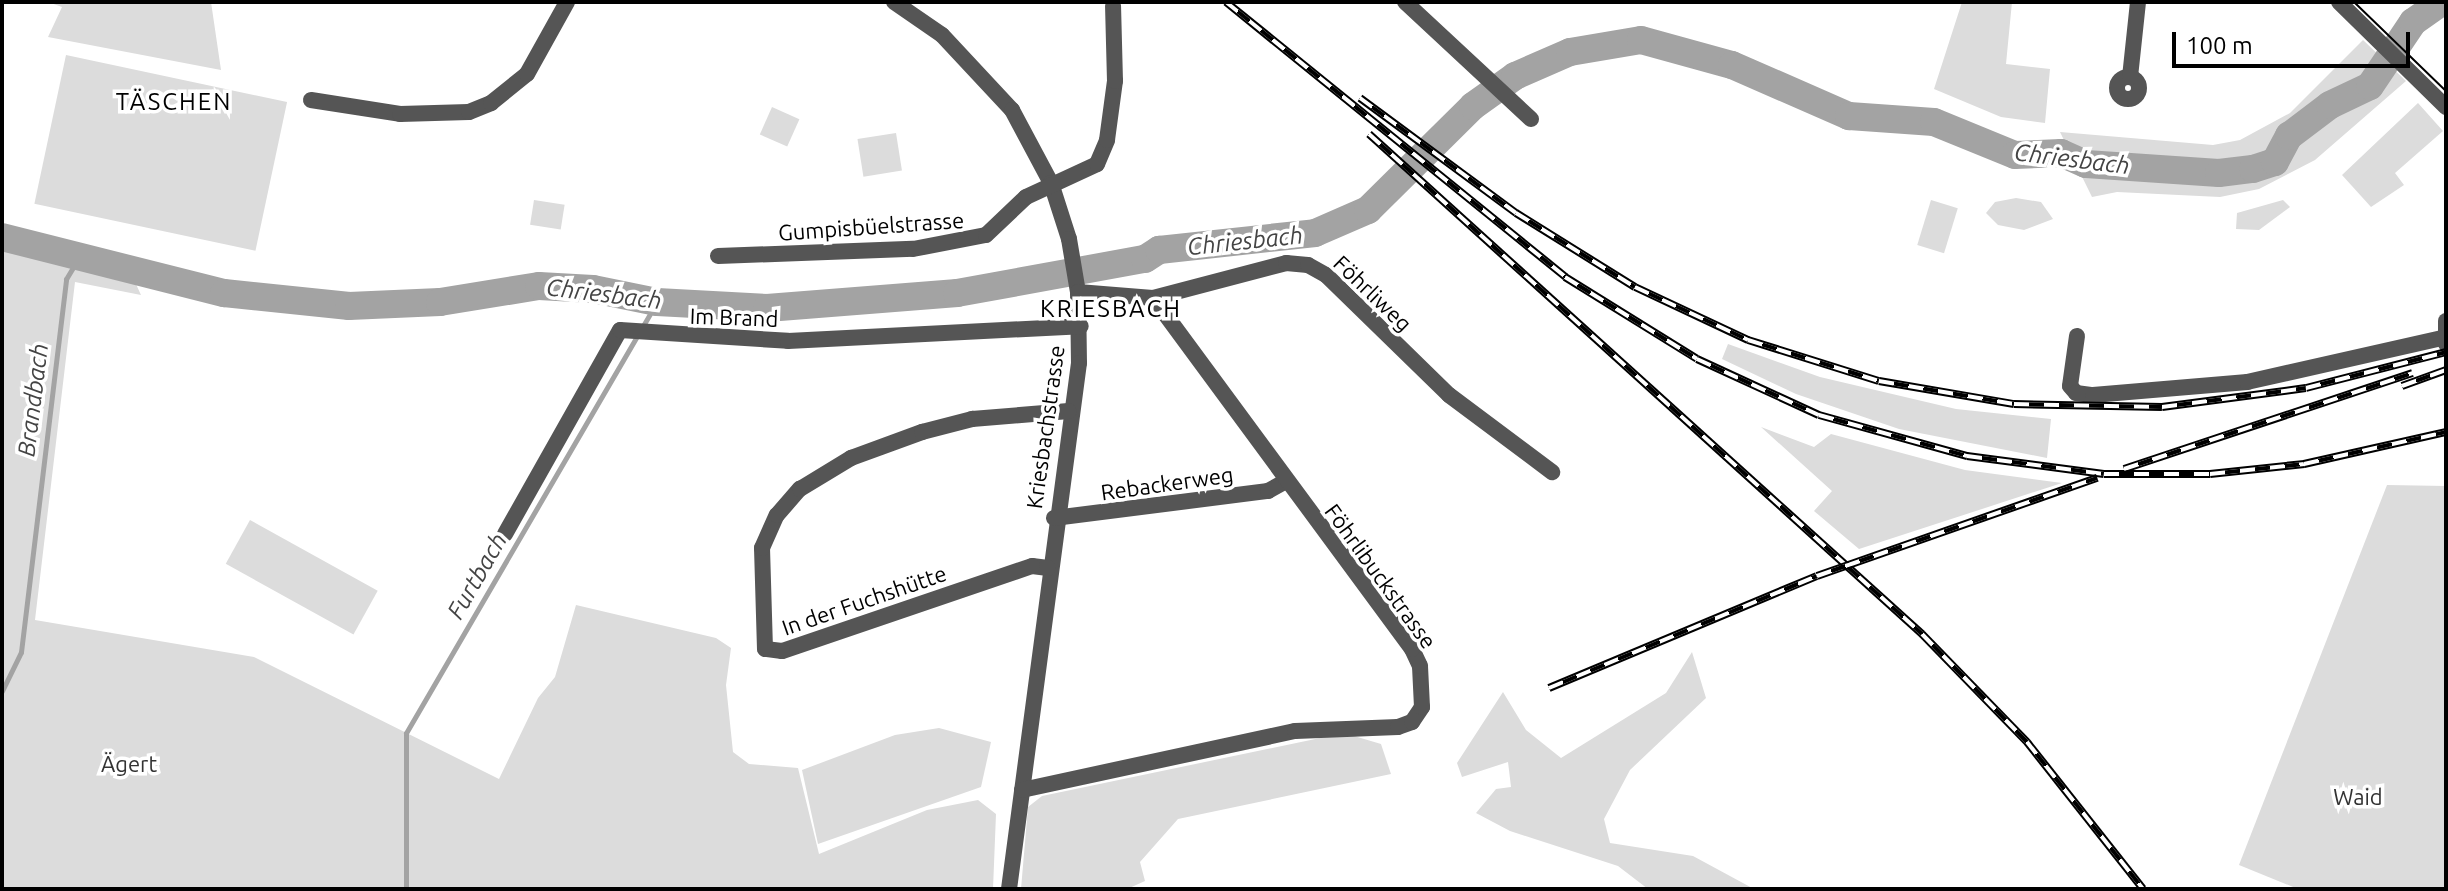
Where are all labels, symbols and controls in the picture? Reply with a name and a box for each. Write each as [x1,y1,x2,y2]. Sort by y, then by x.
scale bar [2176,16,2414,66]
text: 100 m [2186,32,2253,59]
district label: TÄSCHEN [116,88,232,116]
water label: Chriesbach [2013,138,2131,180]
street label: Gumpisbüelstrasse [777,206,965,246]
water label: Chriesbach [1186,221,1304,261]
street label: Föhrliweg [1328,249,1418,337]
water label: Chriesbach [545,273,663,315]
district label: KRIESBACH [1040,295,1182,323]
street label: Im Brand [689,302,779,332]
water label: Brandbach [12,342,54,458]
street label: Kriesbachstrasse [1020,344,1070,510]
street label: Rebackerweg [1099,461,1235,505]
street label: Föhrlibuckstrasse [1320,499,1442,653]
water label: Furtbach [441,528,513,624]
street label: In der Fuchshütte [778,559,950,641]
park label: Ägert [101,751,157,777]
park label: Waid [2333,784,2383,810]

